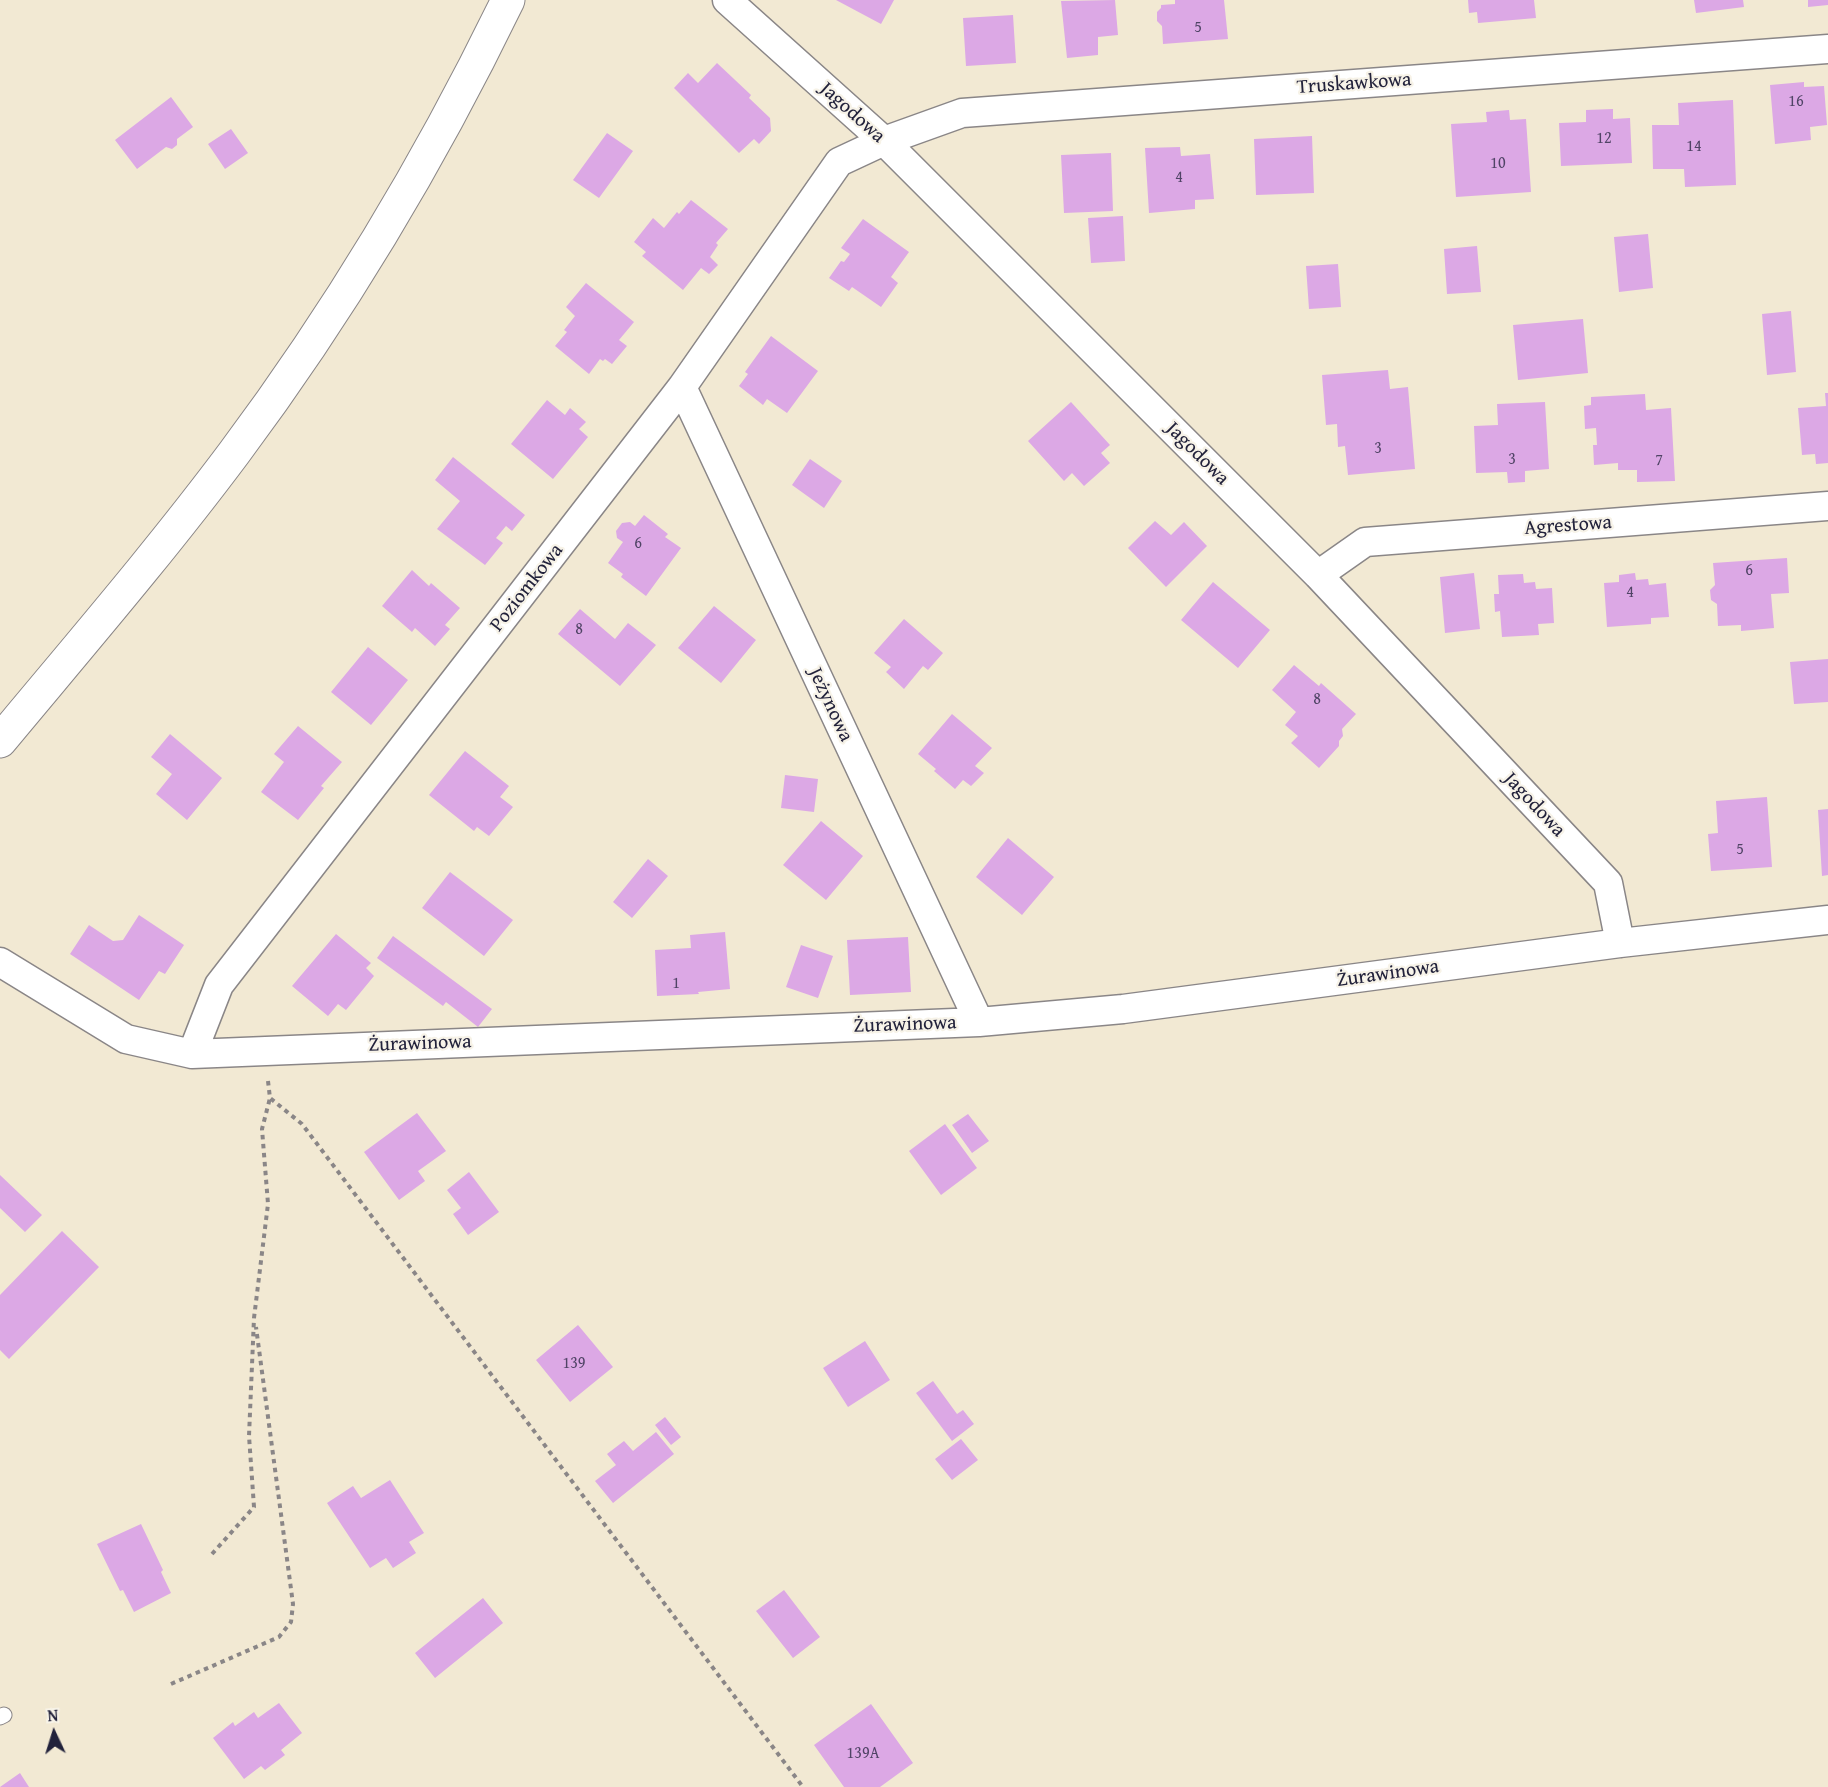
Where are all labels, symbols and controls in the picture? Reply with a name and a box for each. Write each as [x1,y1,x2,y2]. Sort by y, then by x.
house number: 5 [1194,18,1202,38]
street label: Truskawkowa [1296,68,1412,100]
street label: Jagodowa [814,77,890,149]
house number: 16 [1788,92,1804,112]
house number: 12 [1596,129,1612,149]
house number: 14 [1686,137,1702,157]
house number: 10 [1490,154,1506,174]
house number: 4 [1175,168,1183,188]
street label: Jagodowa [1160,417,1234,491]
house number: 3 [1374,439,1382,459]
house number: 3 [1508,450,1516,470]
house number: 7 [1655,451,1663,471]
street label: Agrestowa [1523,511,1613,541]
house number: 6 [634,534,642,554]
street label: Poziomkowa [485,539,569,637]
house number: 6 [1745,561,1753,581]
house number: 4 [1626,583,1634,603]
house number: 8 [575,620,583,640]
street label: Jeżynowa [802,664,858,746]
house number: 8 [1313,690,1321,710]
street label: Jagodowa [1498,768,1570,842]
house number: 5 [1736,840,1744,860]
street label: Żurawinowa [1335,955,1441,993]
house number: 1 [672,974,680,994]
street label: Żurawinowa [853,1011,957,1039]
street label: Żurawinowa [368,1030,472,1058]
house number: 139 [562,1354,586,1374]
north arrow [24,1703,84,1763]
text: N [47,1703,59,1727]
house number: 139A [847,1744,879,1764]

